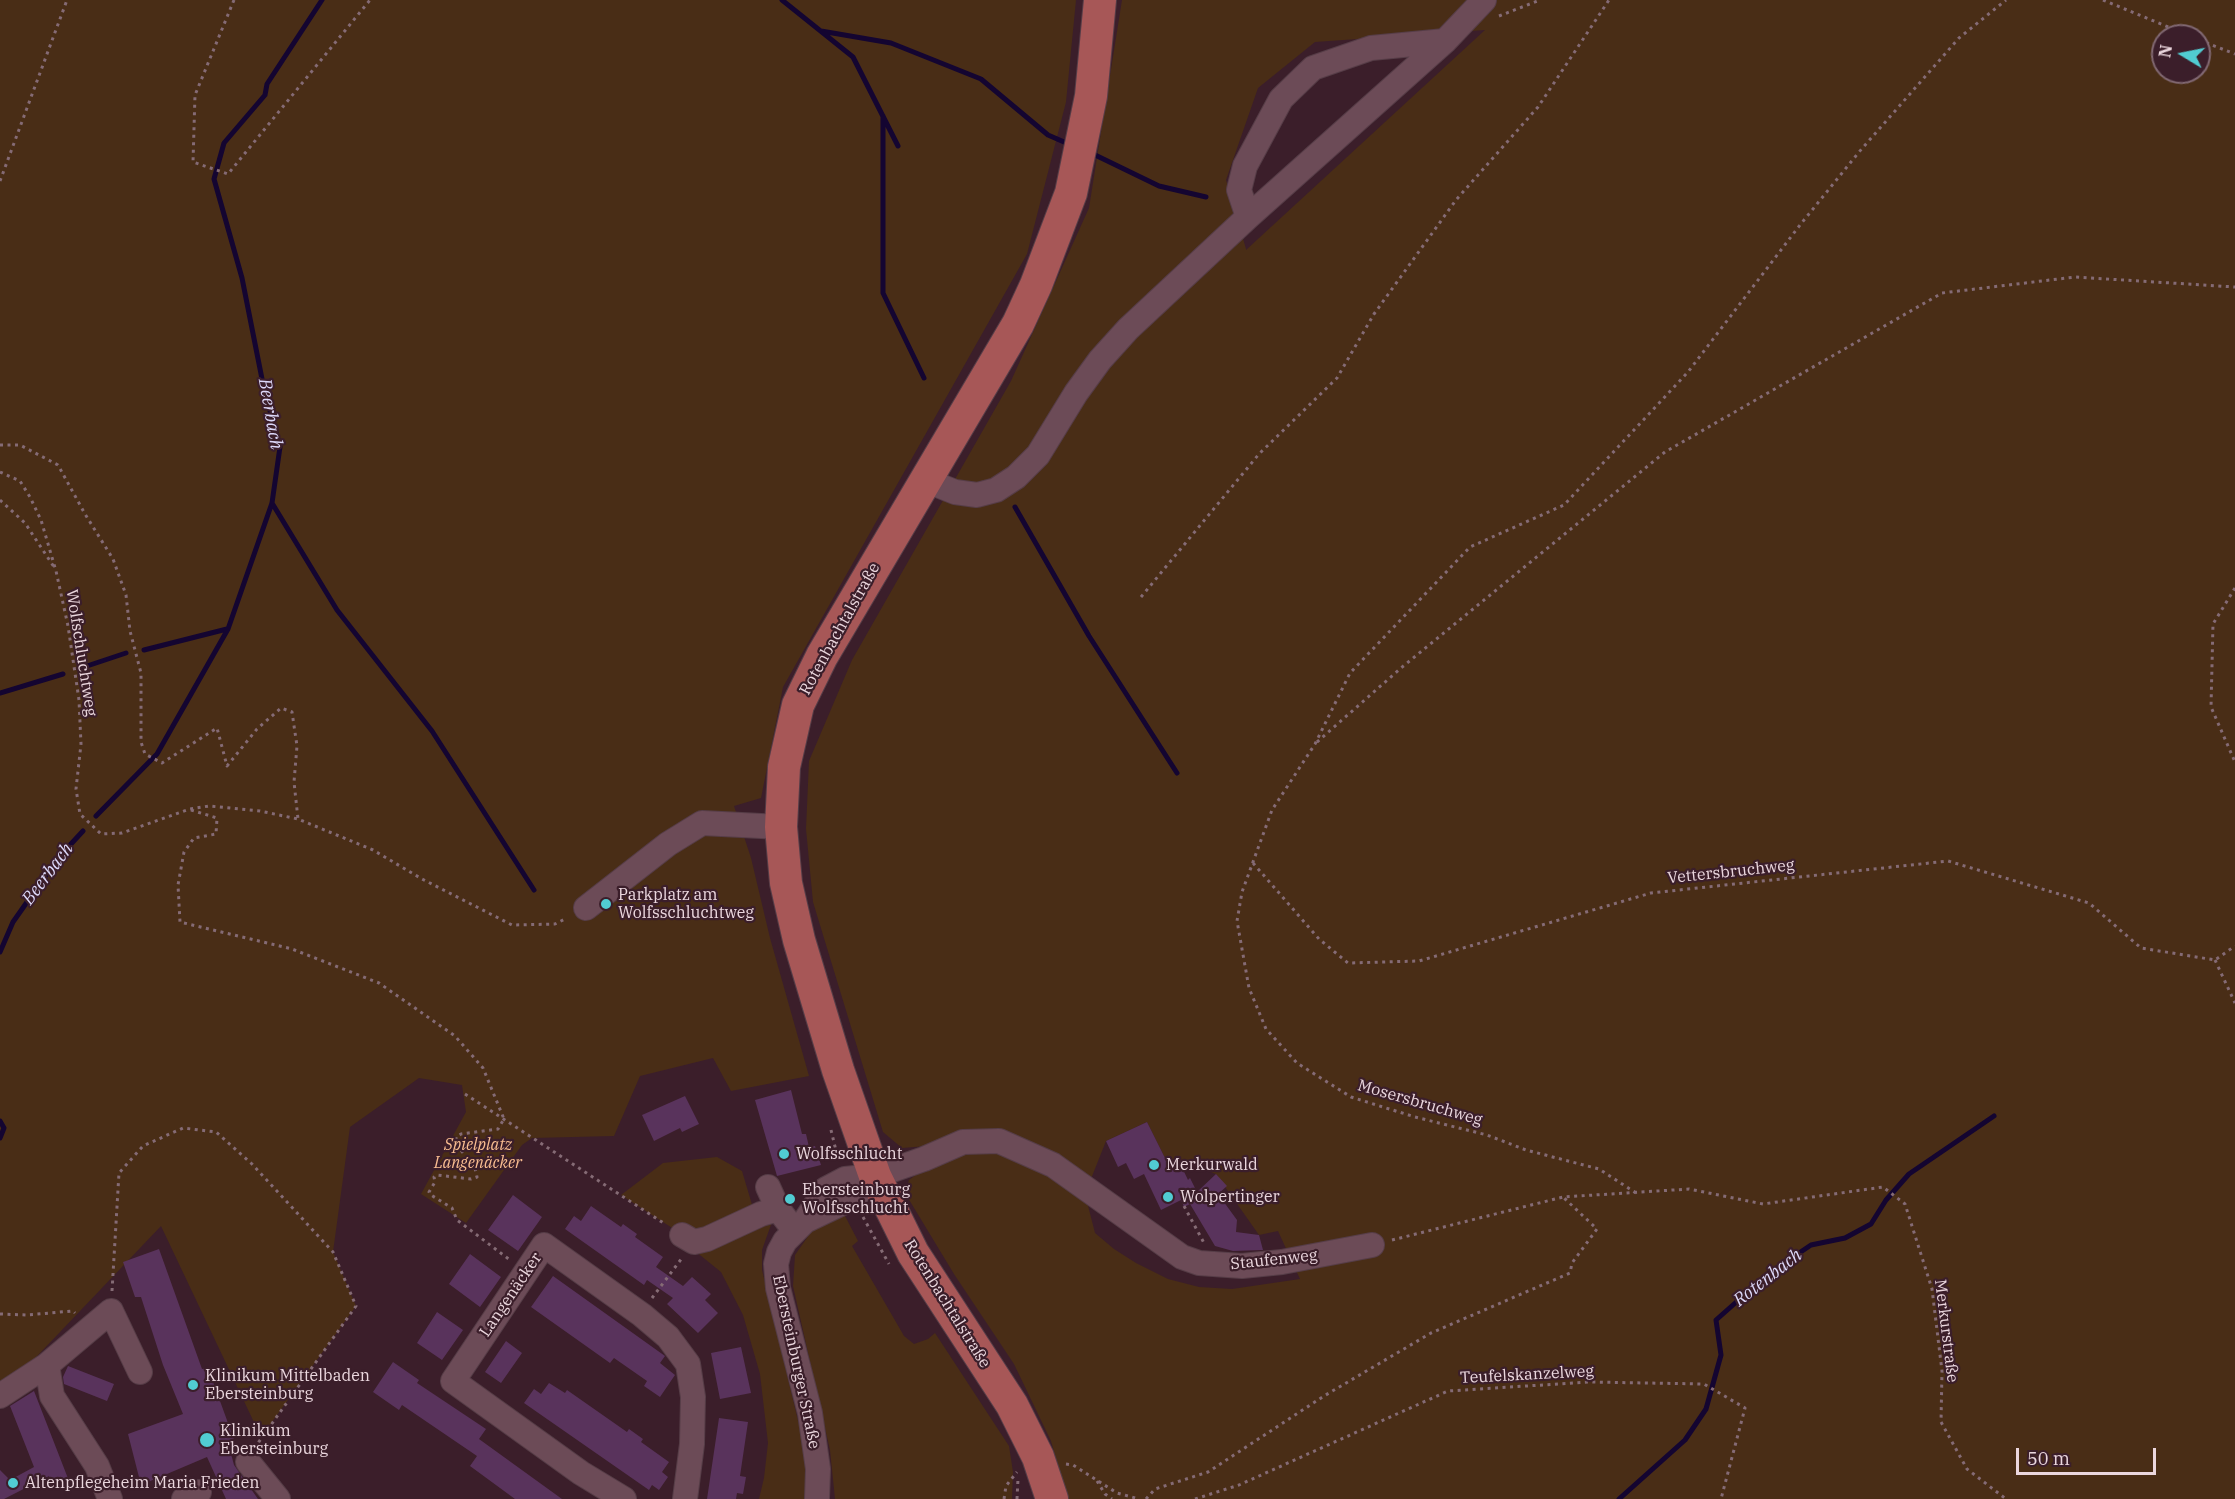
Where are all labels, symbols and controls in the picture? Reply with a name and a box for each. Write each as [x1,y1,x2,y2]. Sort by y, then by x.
north arrow [2151,24,2211,84]
text: N [2154,43,2176,59]
water label: Beerbach [253,377,287,451]
street label: Rotenbachtalstraße [796,560,884,698]
street label: Wolfschluchtweg [61,588,101,718]
water label: Beerbach [18,839,78,909]
street label: Vettersbruchweg [1667,856,1795,888]
place label: Parkplatz am Wolfsschluchtweg [618,885,754,923]
marker: Parkplatz am Wolfsschluchtweg [599,897,613,911]
street label: Mosersbruchweg [1355,1076,1485,1130]
park label: Spielplatz Langenäcker [434,1135,522,1173]
place label: Wolfsschlucht [796,1144,902,1164]
marker: Wolfsschlucht [777,1147,791,1161]
place label: Merkurwald [1166,1155,1258,1175]
marker: Merkurwald [1147,1158,1161,1172]
place label: Ebersteinburg Wolfsschlucht [802,1180,910,1218]
place label: Wolpertinger [1180,1187,1280,1207]
marker: Wolpertinger [1161,1190,1175,1204]
marker: Ebersteinburg Wolfsschlucht [783,1192,797,1206]
street label: Rotenbachtalstraße [900,1236,994,1372]
water label: Rotenbach [1729,1245,1807,1311]
street label: Staufenweg [1230,1246,1318,1274]
street label: Langenäcker [476,1249,546,1341]
street label: Ebersteinburger Straße [768,1273,824,1451]
street label: Merkurstraße [1930,1278,1962,1384]
street label: Teufelskanzelweg [1460,1362,1594,1388]
place label: Klinikum Mittelbaden Ebersteinburg [205,1366,370,1404]
marker: Klinikum Mittelbaden Ebersteinburg [186,1378,200,1392]
place label: Klinikum Ebersteinburg [220,1421,328,1459]
marker: Klinikum Ebersteinburg [198,1431,216,1449]
scale bar [2019,1436,2158,1474]
text: 50 m [2027,1447,2070,1470]
place label: Altenpflegeheim Maria Frieden [25,1473,260,1493]
marker: Altenpflegeheim Maria Frieden [6,1476,20,1490]

